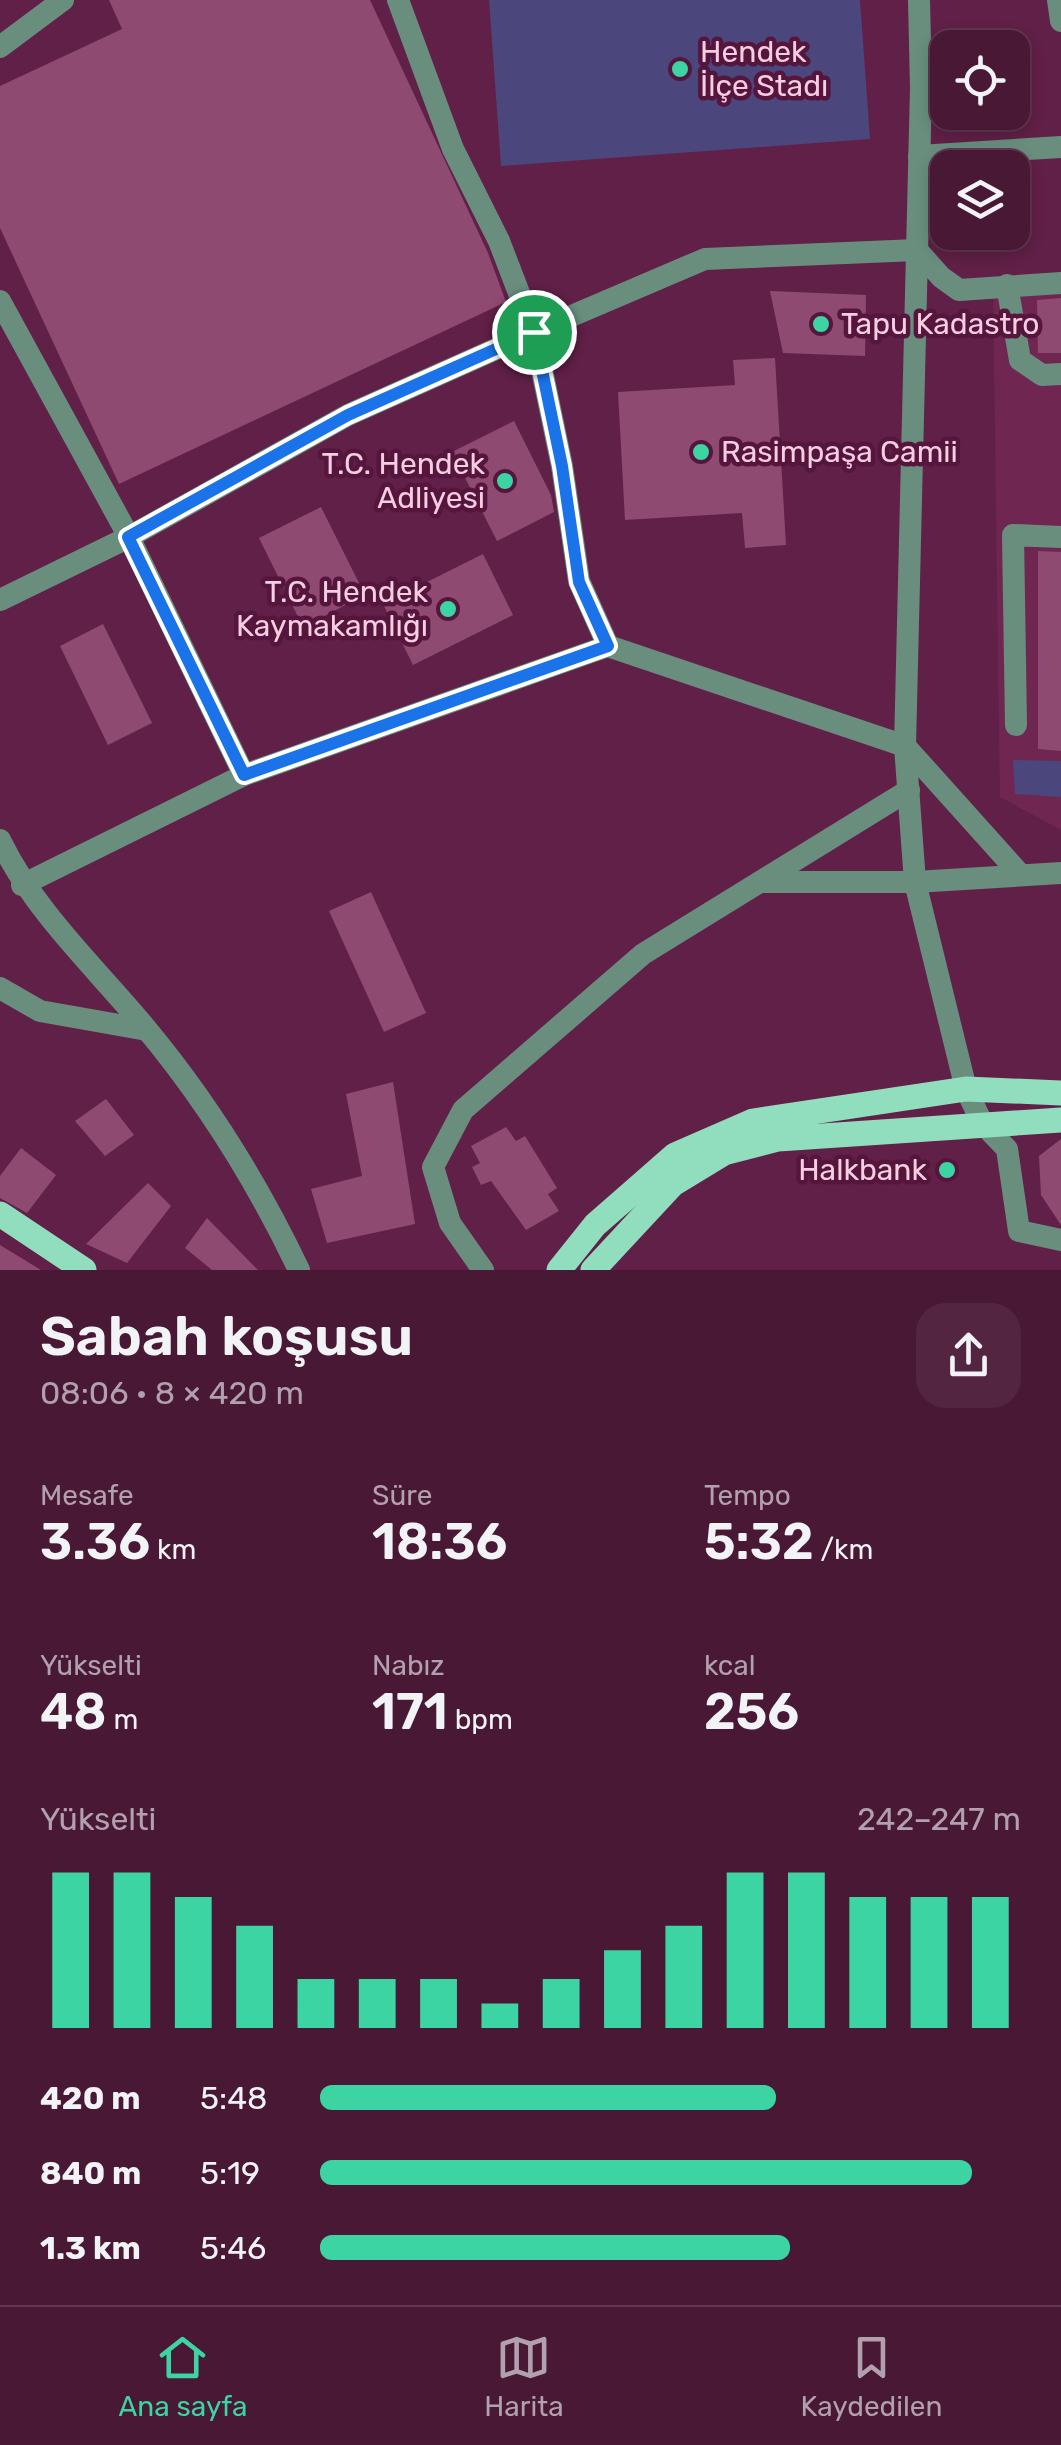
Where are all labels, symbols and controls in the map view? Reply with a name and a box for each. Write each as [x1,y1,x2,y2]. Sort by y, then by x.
map controls [930,30,1030,250]
button: locate [930,30,1030,130]
place label: Hendek İlçe Stadı [700,34,828,104]
marker: Hendek İlçe Stadı [669,58,691,80]
button: layers [930,150,1030,250]
pin [492,290,577,375]
icon: arrive [507,305,562,360]
place label: Tapu Kadastro [841,306,1040,342]
marker: Tapu Kadastro [810,313,832,335]
place label: Rasimpaşa Camii [721,434,958,470]
marker: Rasimpaşa Camii [690,441,712,463]
place label: T.C. Hendek Adliyesi [321,446,486,516]
marker: T.C. Hendek Adliyesi [494,470,516,492]
place label: T.C. Hendek Kaymakamlığı [236,574,429,644]
marker: T.C. Hendek Kaymakamlığı [437,598,459,620]
place label: Halkbank [798,1152,928,1188]
marker: Halkbank [936,1159,958,1181]
button: share [916,1303,1021,1408]
text: Sabah koşusu [40,1304,413,1369]
text: 08:06 · 8 × 420 m [40,1374,304,1412]
text: Mesafe [40,1479,134,1512]
text: Süre [372,1479,432,1512]
text: Tempo [704,1479,791,1512]
text: 3.36 [40,1512,150,1572]
text: 18:36 [372,1512,508,1572]
text: 5:32 [704,1512,814,1572]
text: km [150,1533,196,1566]
text: /km [814,1533,873,1566]
text: Yükselti [40,1649,142,1682]
text: Nabız [372,1649,445,1682]
text: kcal [704,1649,755,1682]
text: 48 [40,1682,107,1742]
text: 171 [372,1682,448,1742]
text: 256 [704,1682,799,1742]
text: m [107,1703,138,1736]
text: bpm [448,1703,513,1736]
text: Yükselti [40,1800,156,1838]
text: 242–247 m [857,1800,1021,1838]
text: 420 m [40,2079,141,2117]
text: 5:48 [200,2079,267,2117]
text: 840 m [40,2154,141,2192]
text: 5:19 [200,2154,260,2192]
text: 1.3 km [40,2229,141,2267]
text: 5:46 [200,2229,266,2267]
tab: Ana sayfa [118,2330,247,2423]
tab: Harita [484,2330,564,2423]
tab: Kaydedilen [801,2330,943,2423]

